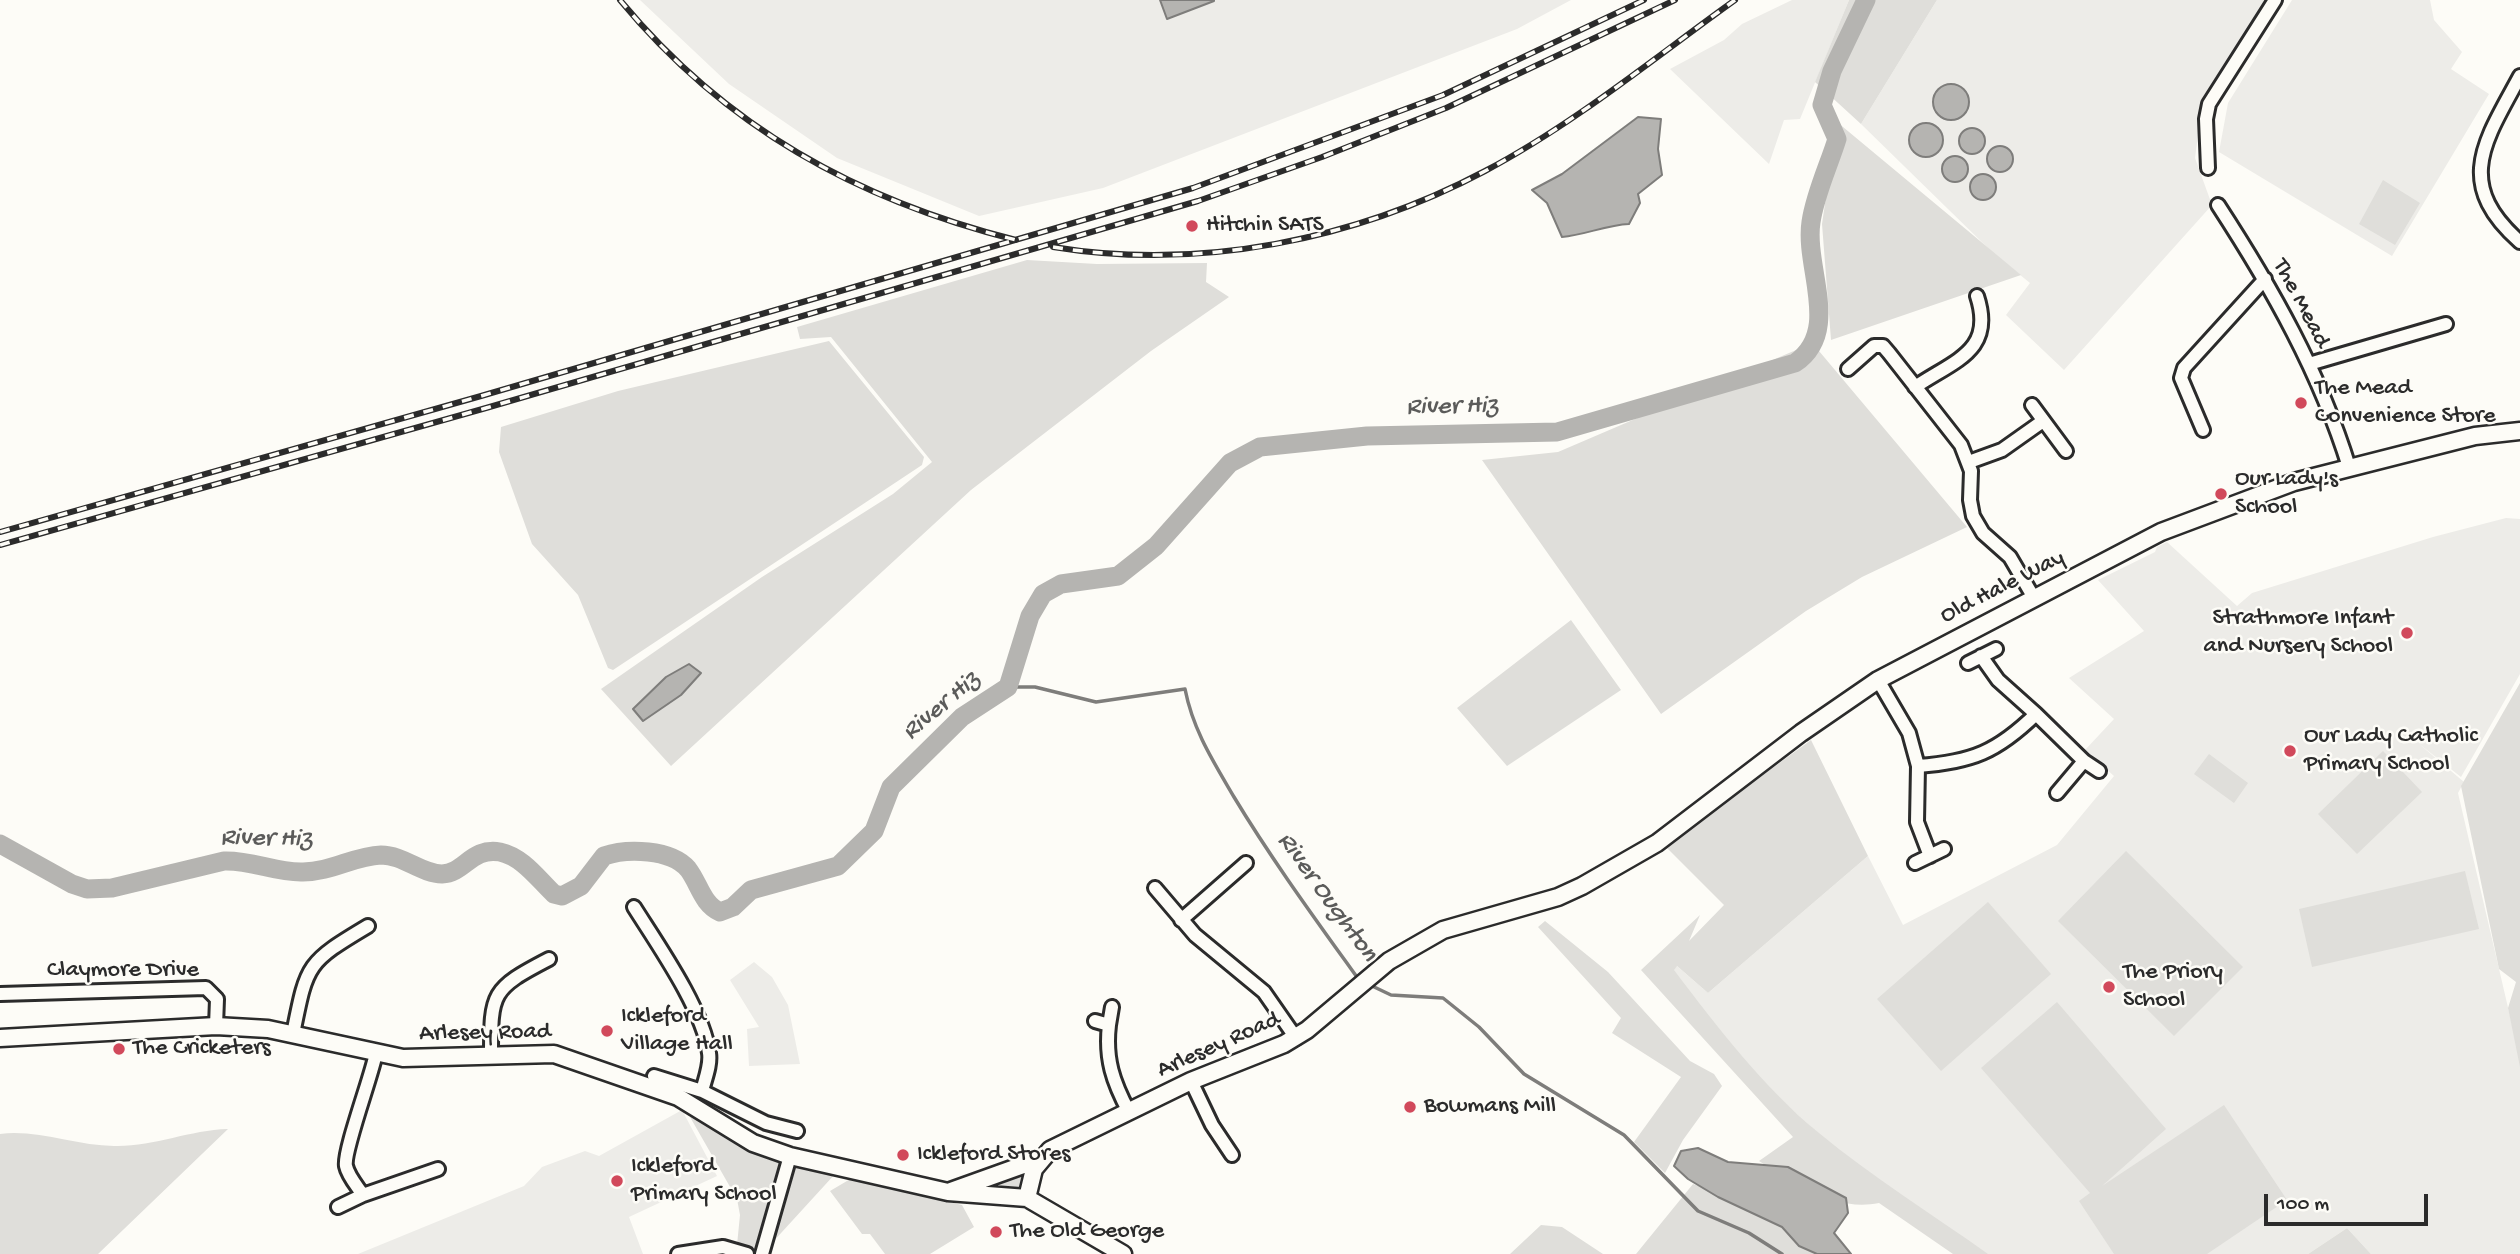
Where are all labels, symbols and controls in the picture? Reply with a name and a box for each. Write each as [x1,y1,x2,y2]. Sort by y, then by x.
place label: Hitchin SATS [1206,212,1324,240]
marker: Hitchin SATS [1184,218,1200,234]
street label: The Mead [2265,255,2335,353]
place label: The Mead Convenience Store [2315,375,2496,431]
water label: River Hiz [1406,392,1498,424]
marker: The Mead Convenience Store [2293,395,2309,411]
place label: Our Lady's School [2235,466,2338,522]
marker: Our Lady's School [2213,486,2229,502]
street label: Old Hale Way [1936,544,2070,632]
place label: Strathmore Infant and Nursery School [2204,605,2393,661]
marker: Strathmore Infant and Nursery School [2399,625,2415,641]
water label: River Hiz [897,666,987,748]
place label: Our Lady Catholic Primary School [2304,723,2478,779]
marker: Our Lady Catholic Primary School [2282,743,2298,759]
water label: River Hiz [220,824,312,856]
water label: River Oughton [1269,827,1383,969]
street label: Claymore Drive [47,957,199,985]
place label: The Priory School [2123,959,2223,1015]
marker: The Priory School [2101,979,2117,995]
place label: Ickleford Village Hall [621,1003,733,1059]
street label: Arlesey Road [1153,1006,1285,1086]
street label: Arlesey Road [419,1018,551,1050]
marker: Ickleford Village Hall [599,1023,615,1039]
place label: The Cricketers [133,1035,271,1063]
marker: The Cricketers [111,1041,127,1057]
place label: Bowmans Mill [1424,1093,1556,1121]
marker: Bowmans Mill [1402,1099,1418,1115]
place label: Ickleford Stores [917,1141,1070,1169]
marker: Ickleford Stores [895,1147,911,1163]
place label: Ickleford Primary School [631,1153,777,1209]
marker: Ickleford Primary School [609,1173,625,1189]
scale bar [2268,1180,2432,1224]
text: 100 m [2277,1193,2329,1218]
place label: The Old George [1010,1218,1164,1246]
marker: The Old George [988,1224,1004,1240]

